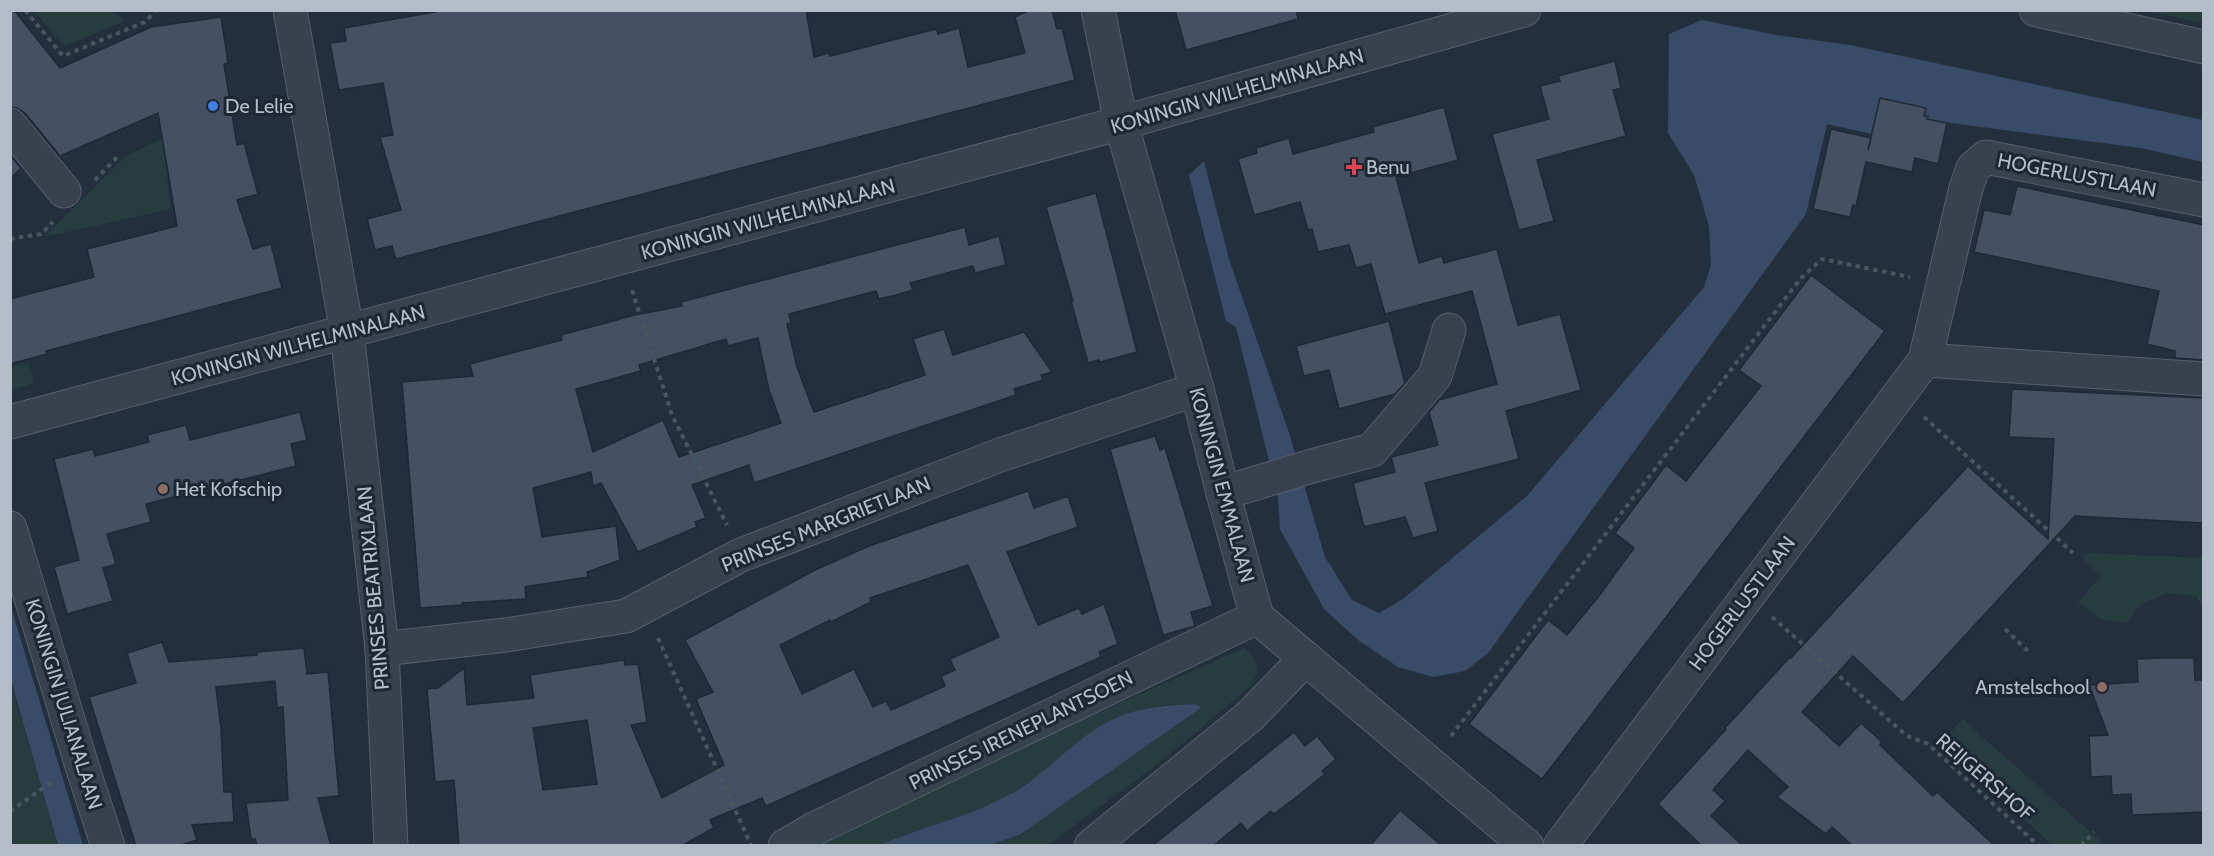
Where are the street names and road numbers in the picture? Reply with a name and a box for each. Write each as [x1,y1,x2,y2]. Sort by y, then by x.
street label: KONINGIN WILHELMINALAAN [1108,43,1366,139]
street label: HOGERLUSTLAAN [1996,148,2158,202]
street label: KONINGIN WILHELMINALAAN [638,173,898,265]
street label: KONINGIN WILHELMINALAAN [168,299,428,391]
street label: KONINGIN EMMALAAN [1184,385,1260,585]
street label: PRINSES MARGRIETLAAN [718,471,934,577]
street label: PRINSES BEATRIXLAAN [352,485,394,691]
street label: HOGERLUSTLAAN [1684,531,1800,675]
street label: KONINGIN JULIANALAAN [21,596,107,812]
street label: PRINSES IRENEPLANTSOEN [905,665,1137,795]
street label: REIJGERSHOF [1931,728,2039,826]

